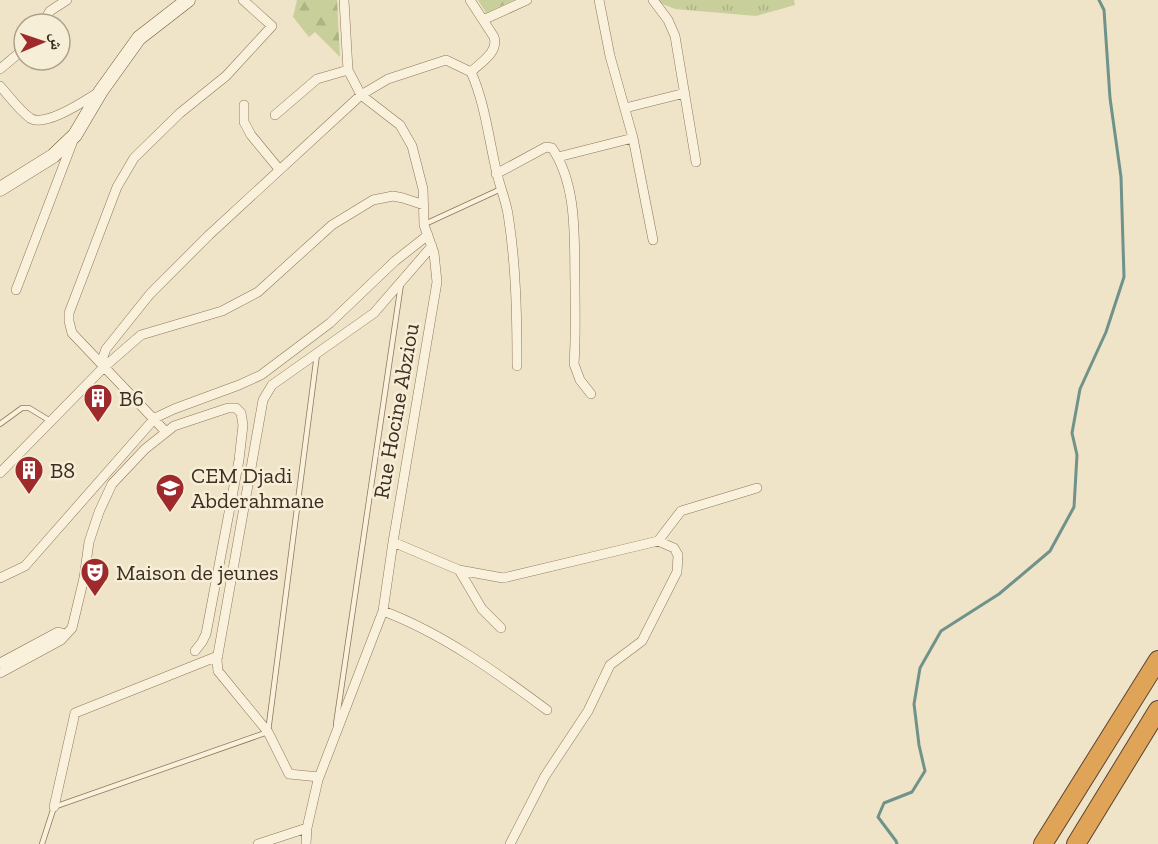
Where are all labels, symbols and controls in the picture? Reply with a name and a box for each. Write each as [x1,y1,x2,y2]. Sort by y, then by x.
north arrow [12,12,72,72]
text: ش [47,33,66,50]
street label: Rue Hocine Abziou [367,320,425,501]
building icon: B6 [82,382,114,424]
place label: B6 [119,385,144,412]
building icon: B8 [13,454,45,496]
place label: B8 [50,457,75,484]
place label: CEM Djadi Abderahmane [191,462,324,514]
school or university icon: CEM Djadi Abderahmane [154,472,186,514]
theatre icon: Maison de jeunes [79,556,111,598]
place label: Maison de jeunes [116,559,279,586]

